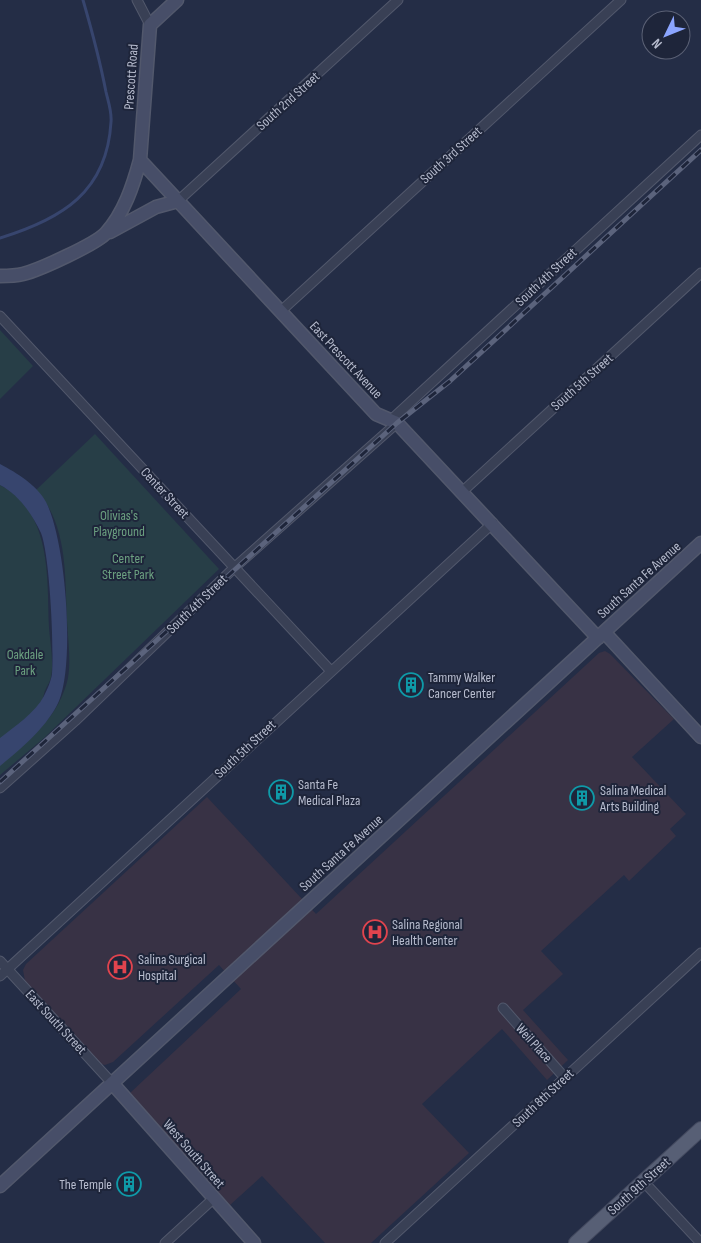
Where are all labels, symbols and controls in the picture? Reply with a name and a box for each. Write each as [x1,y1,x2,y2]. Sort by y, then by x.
north arrow [641,10,691,60]
text: N [648,35,666,52]
street label: Prescott Road [120,43,142,110]
street label: South 2nd Street [253,68,323,134]
street label: South 3rd Street [417,123,485,187]
street label: South 4th Street [512,244,580,310]
street label: East Prescott Avenue [306,318,386,402]
street label: South 5th Street [547,350,617,414]
street label: Center Street [137,464,193,522]
park label: Olivias's Playground [93,507,145,540]
street label: South Santa Fe Avenue [594,538,684,622]
park label: Center Street Park [102,550,155,583]
street label: South 4th Street [163,571,231,637]
park label: Oakdale Park [7,646,43,679]
place label: Tammy Walker Cancer Center [428,669,496,702]
building icon: Tammy Walker Cancer Center [398,672,424,698]
street label: South 5th Street [211,716,279,782]
place label: Santa Fe Medical Plaza [298,776,360,809]
building icon: Santa Fe Medical Plaza [268,779,294,805]
place label: Salina Medical Arts Building [599,782,666,815]
building icon: Salina Medical Arts Building [569,785,595,811]
street label: South Santa Fe Avenue [296,811,386,895]
place label: Salina Regional Health Center [392,916,462,949]
hospital icon: Salina Regional Health Center [362,919,388,945]
place label: Salina Surgical Hospital [138,951,206,984]
hospital icon: Salina Surgical Hospital [107,954,133,980]
street label: East South Street [22,986,90,1058]
street label: Weil Place [512,1020,556,1066]
street label: South 8th Street [509,1065,577,1131]
street label: West South Street [159,1116,229,1192]
street label: South 9th Street [604,1153,674,1219]
building icon: The Temple [116,1171,142,1197]
place label: The Temple [59,1176,112,1193]

